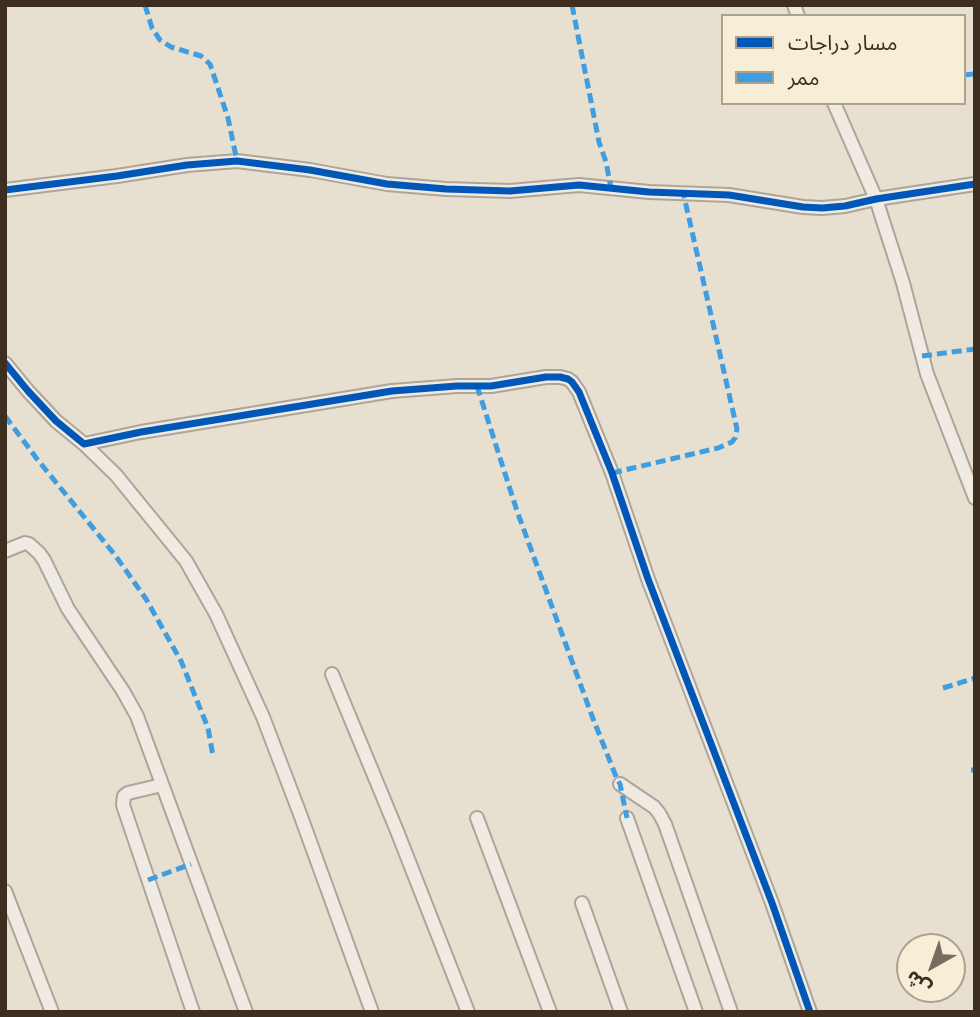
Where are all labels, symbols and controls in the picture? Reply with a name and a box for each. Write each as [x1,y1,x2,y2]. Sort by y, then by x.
legend [721,14,966,105]
text: مسار دراجات [788,31,898,55]
text: ممر [788,66,819,90]
north arrow [896,933,966,1003]
text: ش [901,966,936,1000]

